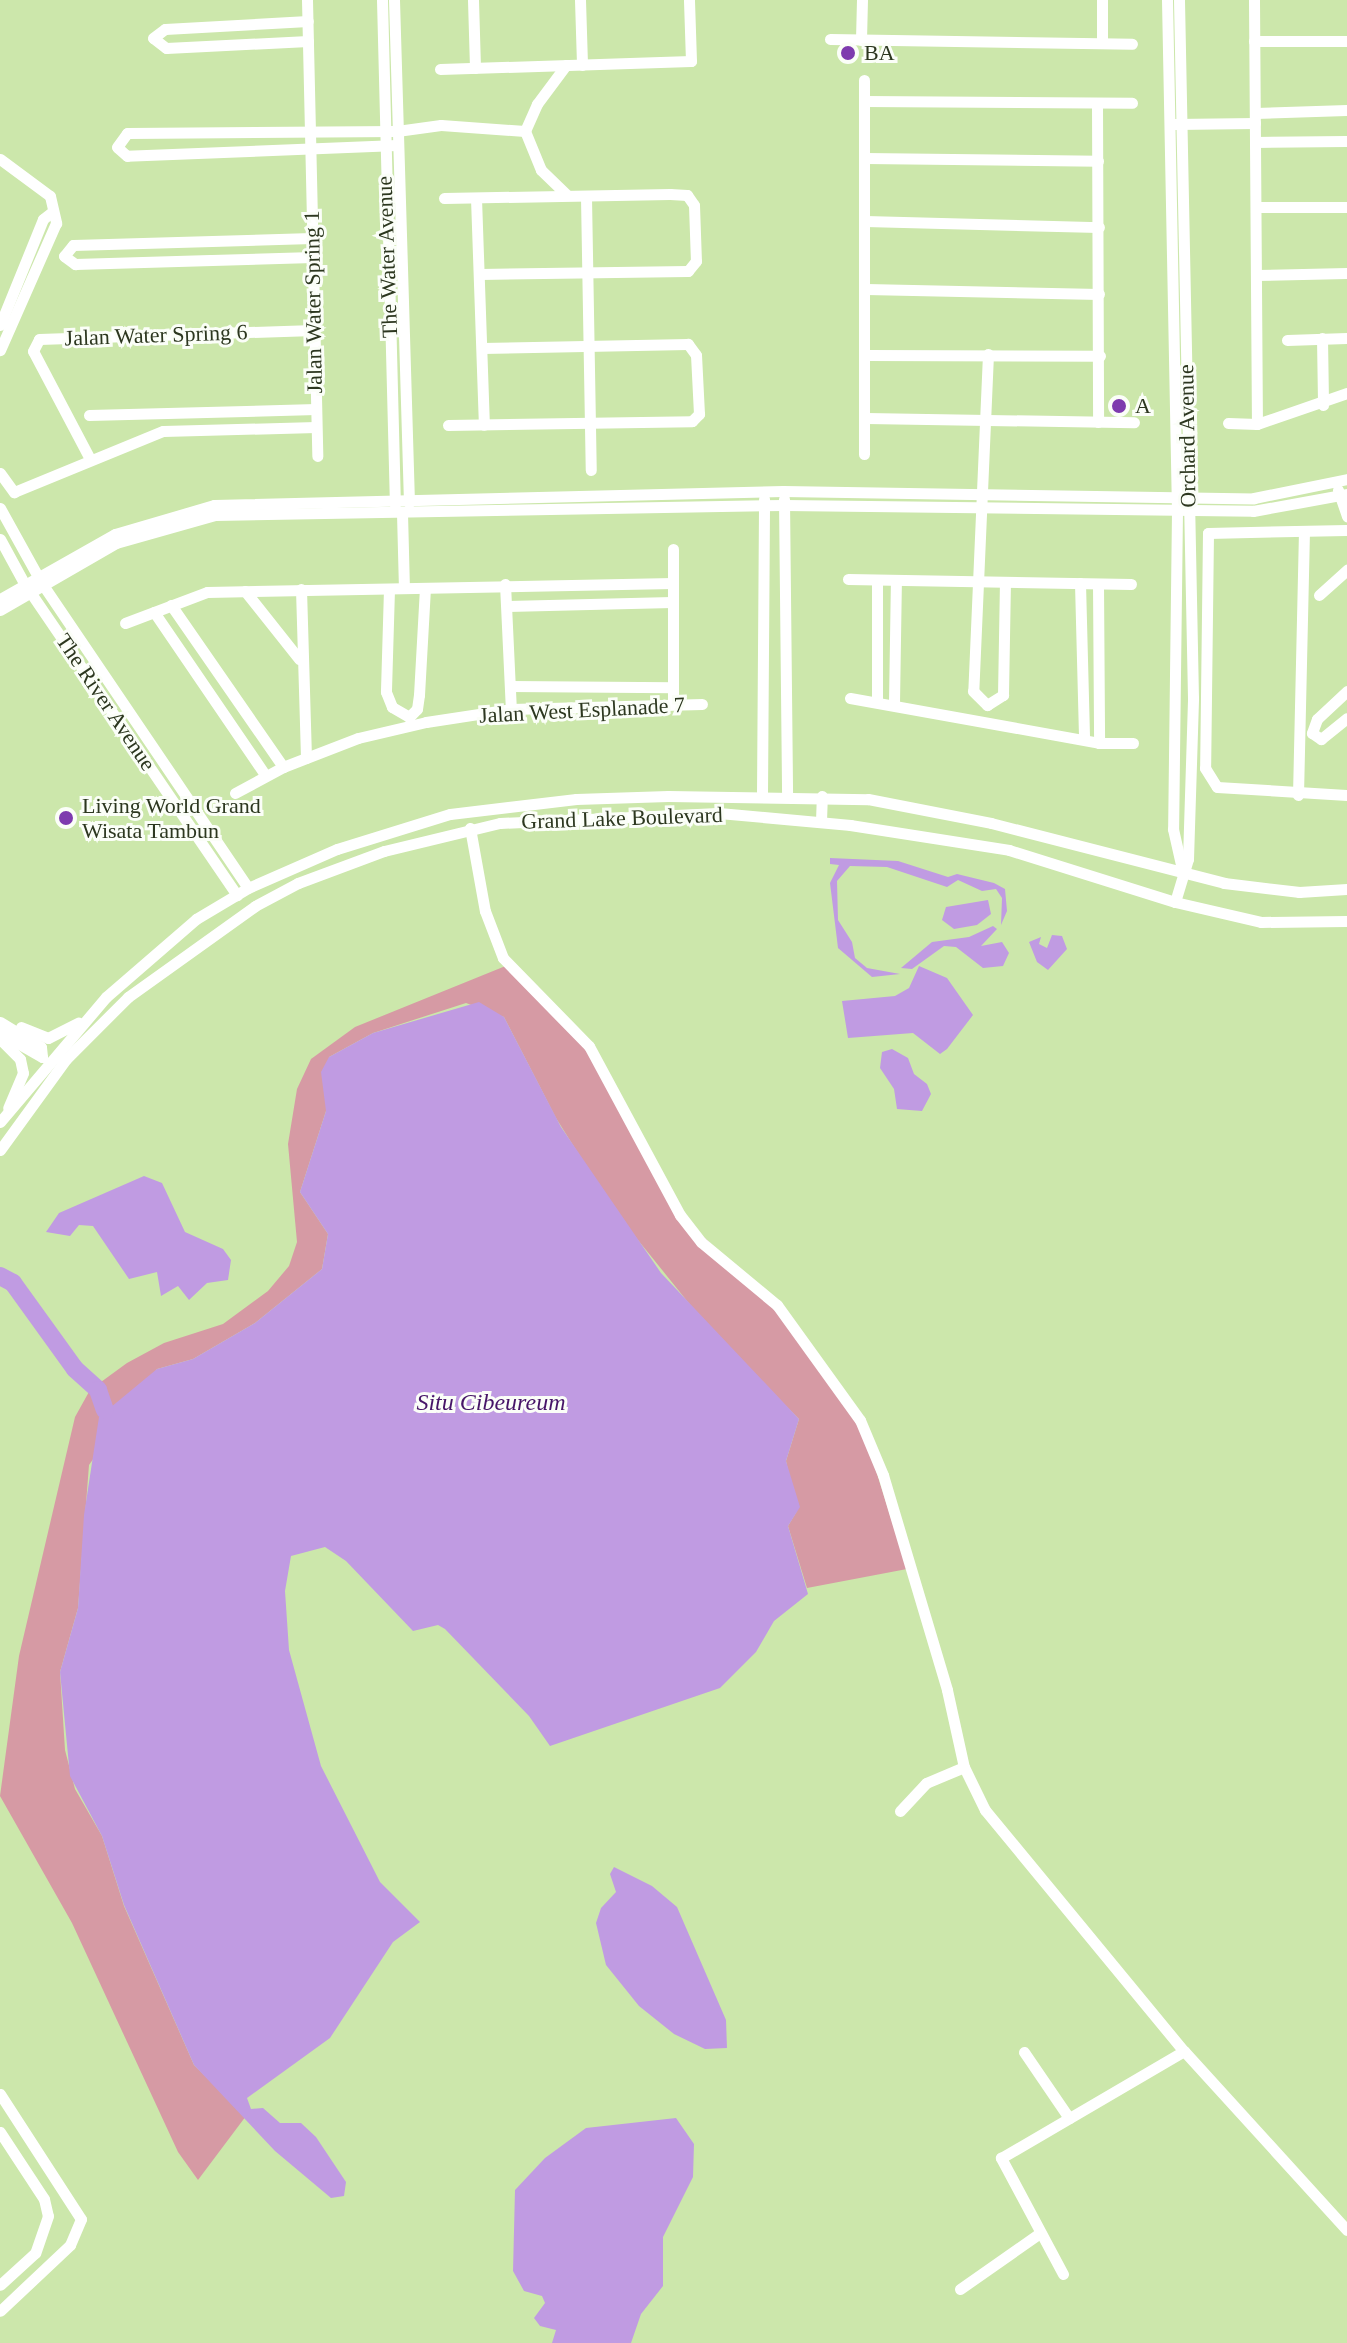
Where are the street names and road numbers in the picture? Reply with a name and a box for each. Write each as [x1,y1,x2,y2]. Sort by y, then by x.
street label: The Water Avenue [371,175,403,339]
street label: Jalan Water Spring 1 [298,210,328,394]
street label: Jalan Water Spring 6 [64,319,248,351]
street label: Orchard Avenue [1173,364,1201,508]
street label: The River Avenue [50,628,162,776]
street label: Jalan West Esplanade 7 [478,691,686,729]
street label: Grand Lake Boulevard [521,801,723,835]

